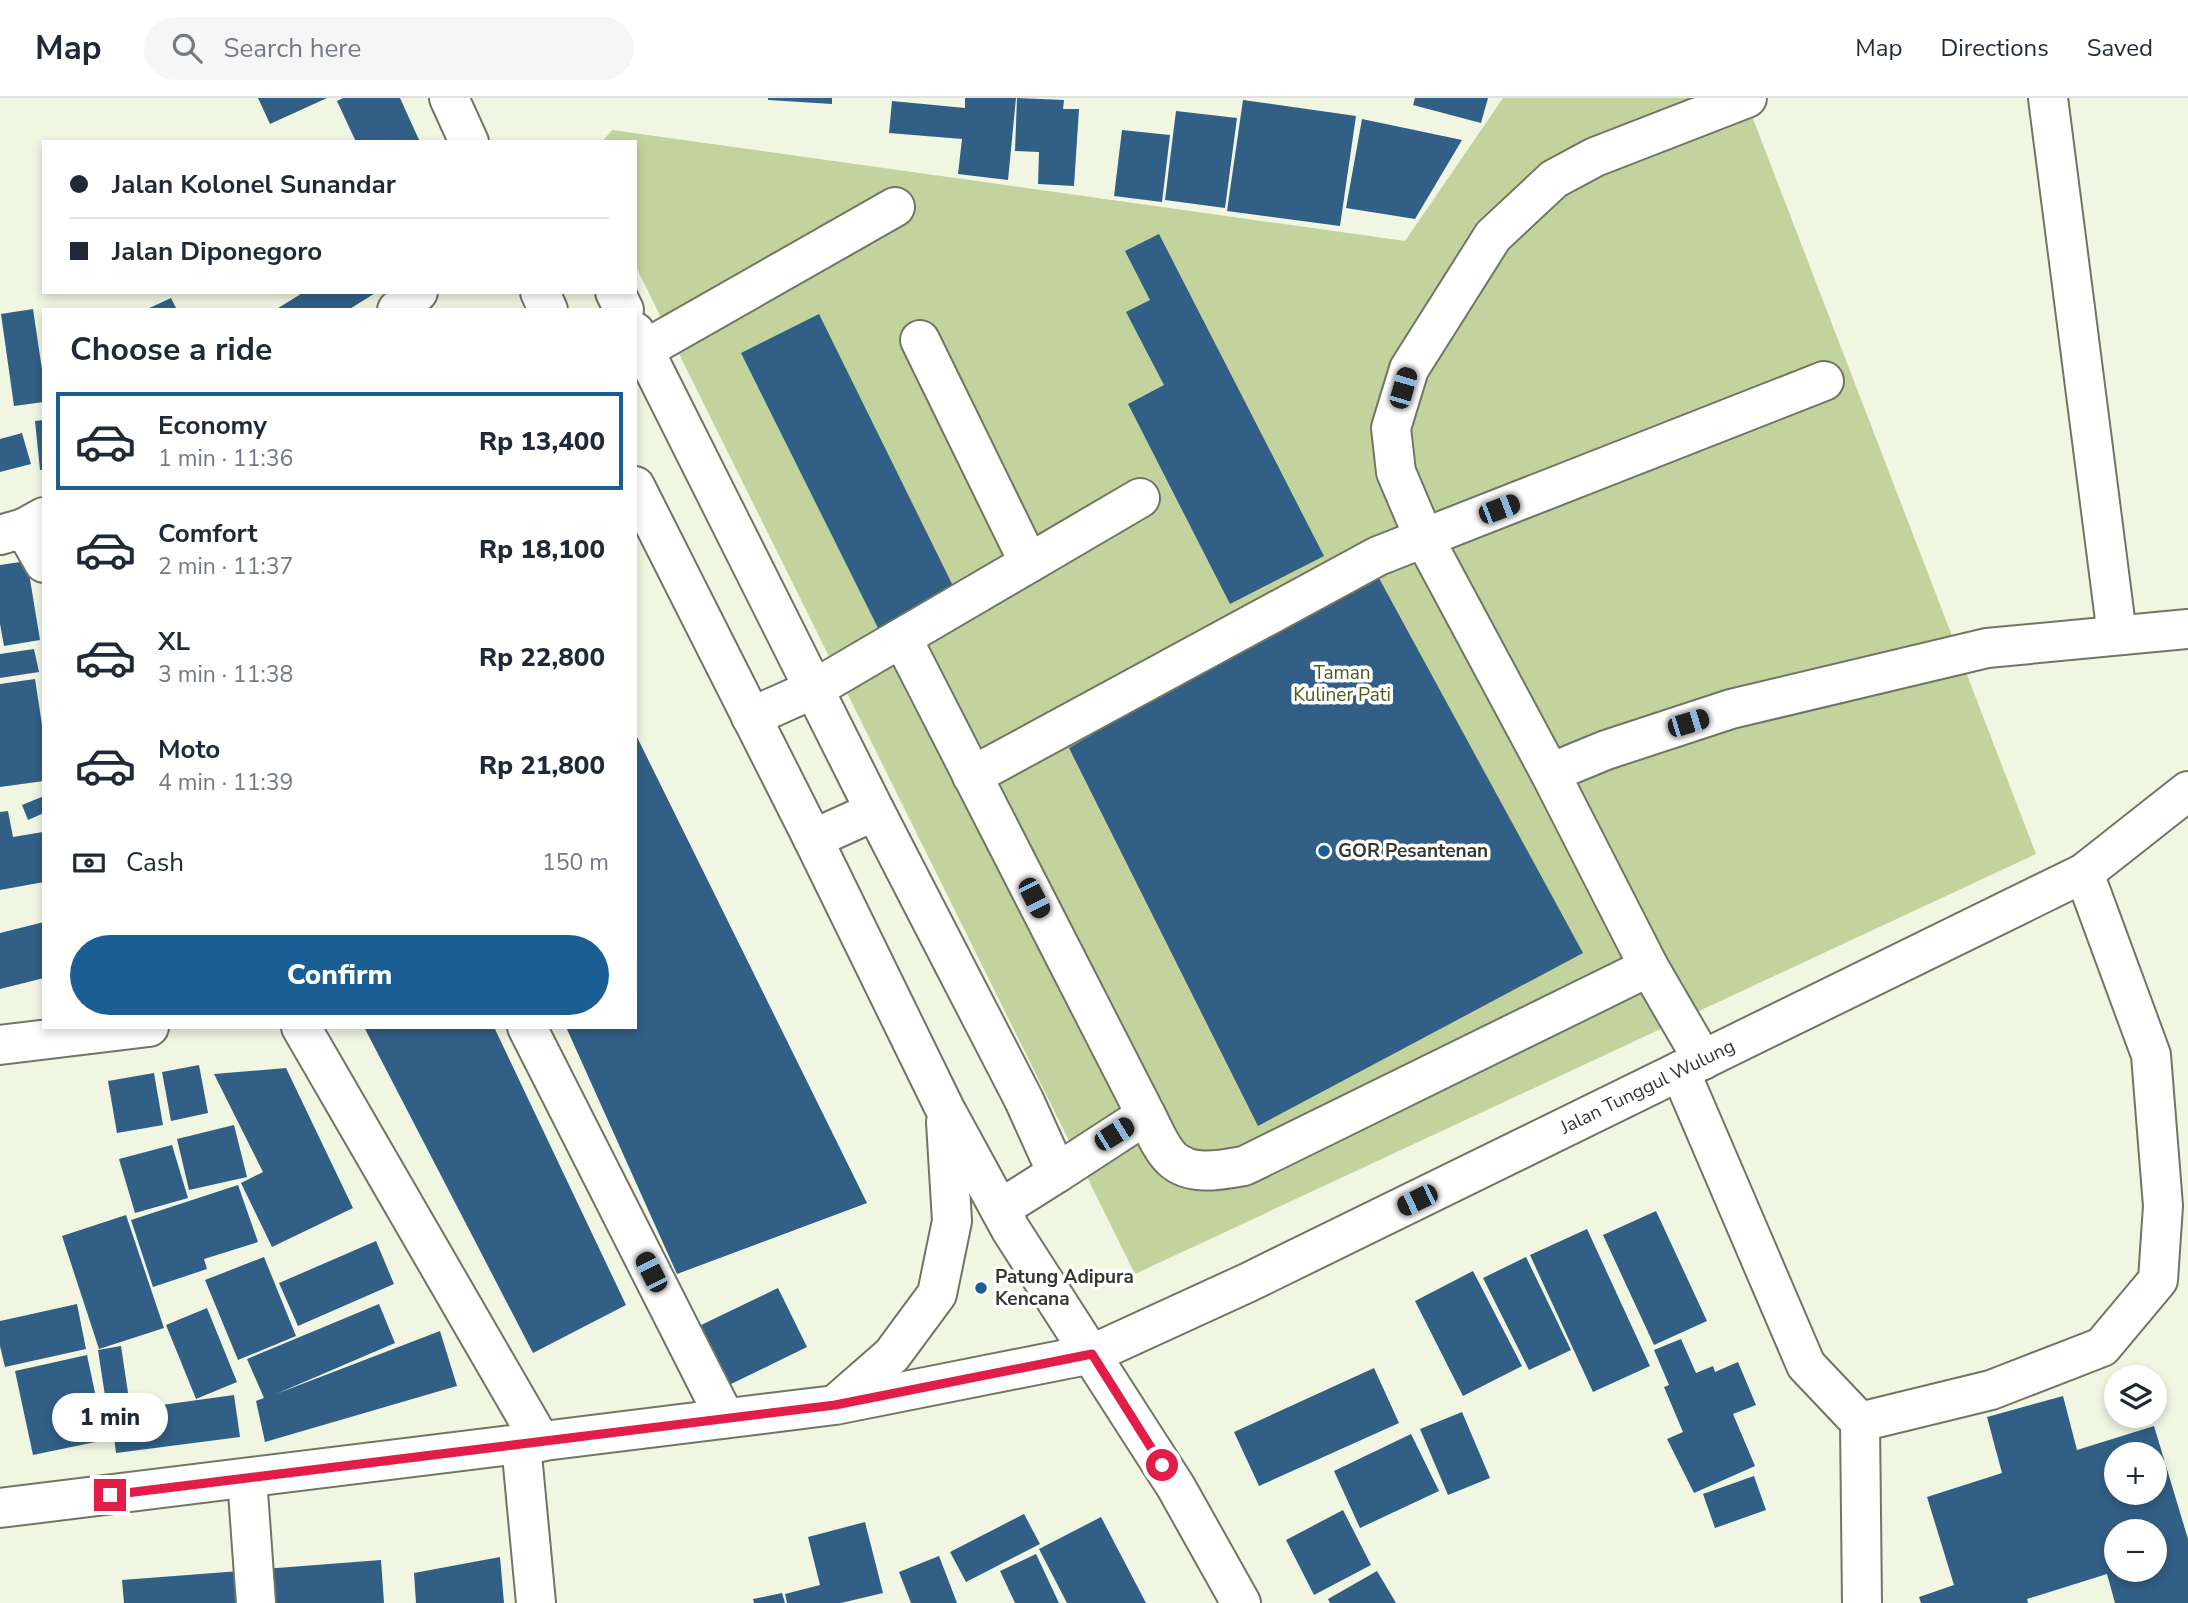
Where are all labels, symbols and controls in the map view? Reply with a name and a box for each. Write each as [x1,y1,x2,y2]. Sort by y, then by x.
search box [144,17,634,80]
text: Map [35,26,102,71]
icon: search [168,29,206,67]
text: Search here [224,31,361,66]
text: Map [1855,32,1902,64]
text: Directions [1940,32,2049,64]
text: Saved [2087,32,2153,64]
text: Jalan Kolonel Sunandar [112,167,396,202]
text: Jalan Diponegoro [112,234,322,269]
text: Choose a ride [70,328,272,371]
car [1388,365,1419,411]
text: Economy [158,408,267,443]
icon: car [74,410,137,473]
text: Rp 13,400 [479,424,605,459]
text: 1 min · 11:36 [158,443,293,474]
car [1476,492,1523,526]
text: Comfort [158,516,258,551]
icon: car [74,518,137,581]
text: Rp 18,100 [479,532,605,567]
text: 2 min · 11:37 [158,551,293,582]
text: XL [158,624,190,659]
icon: car [74,626,137,689]
text: Rp 22,800 [479,640,605,675]
text: 3 min · 11:38 [158,659,293,690]
park label: Taman Kuliner Pati [1293,660,1391,708]
car [1665,707,1712,739]
text: Moto [158,732,220,767]
icon: car [74,734,137,797]
text: Rp 21,800 [479,748,605,783]
text: 4 min · 11:39 [158,767,293,798]
place label: GOR Pesantenan [1338,838,1488,864]
marker: GOR Pesantenan [1316,843,1332,859]
icon: cash [70,844,108,882]
text: Cash [126,845,184,880]
text: 150 m [542,847,609,878]
car [1016,875,1053,921]
button: Confirm [70,935,609,1015]
street label: Jalan Tunggul Wulung [1555,1033,1739,1141]
car [1091,1114,1138,1154]
car [1394,1181,1441,1219]
car [633,1249,670,1295]
place label: Patung Adipura Kencana [995,1264,1134,1312]
marker: Patung Adipura Kencana [973,1280,989,1296]
map controls [2104,1365,2167,1582]
button: layers [2104,1365,2167,1428]
callout: 1 min [52,1394,168,1442]
text: 1 min [80,1402,140,1433]
button: + [2104,1442,2167,1505]
route start [1146,1449,1178,1481]
route end [94,1479,126,1511]
button: − [2104,1519,2167,1582]

